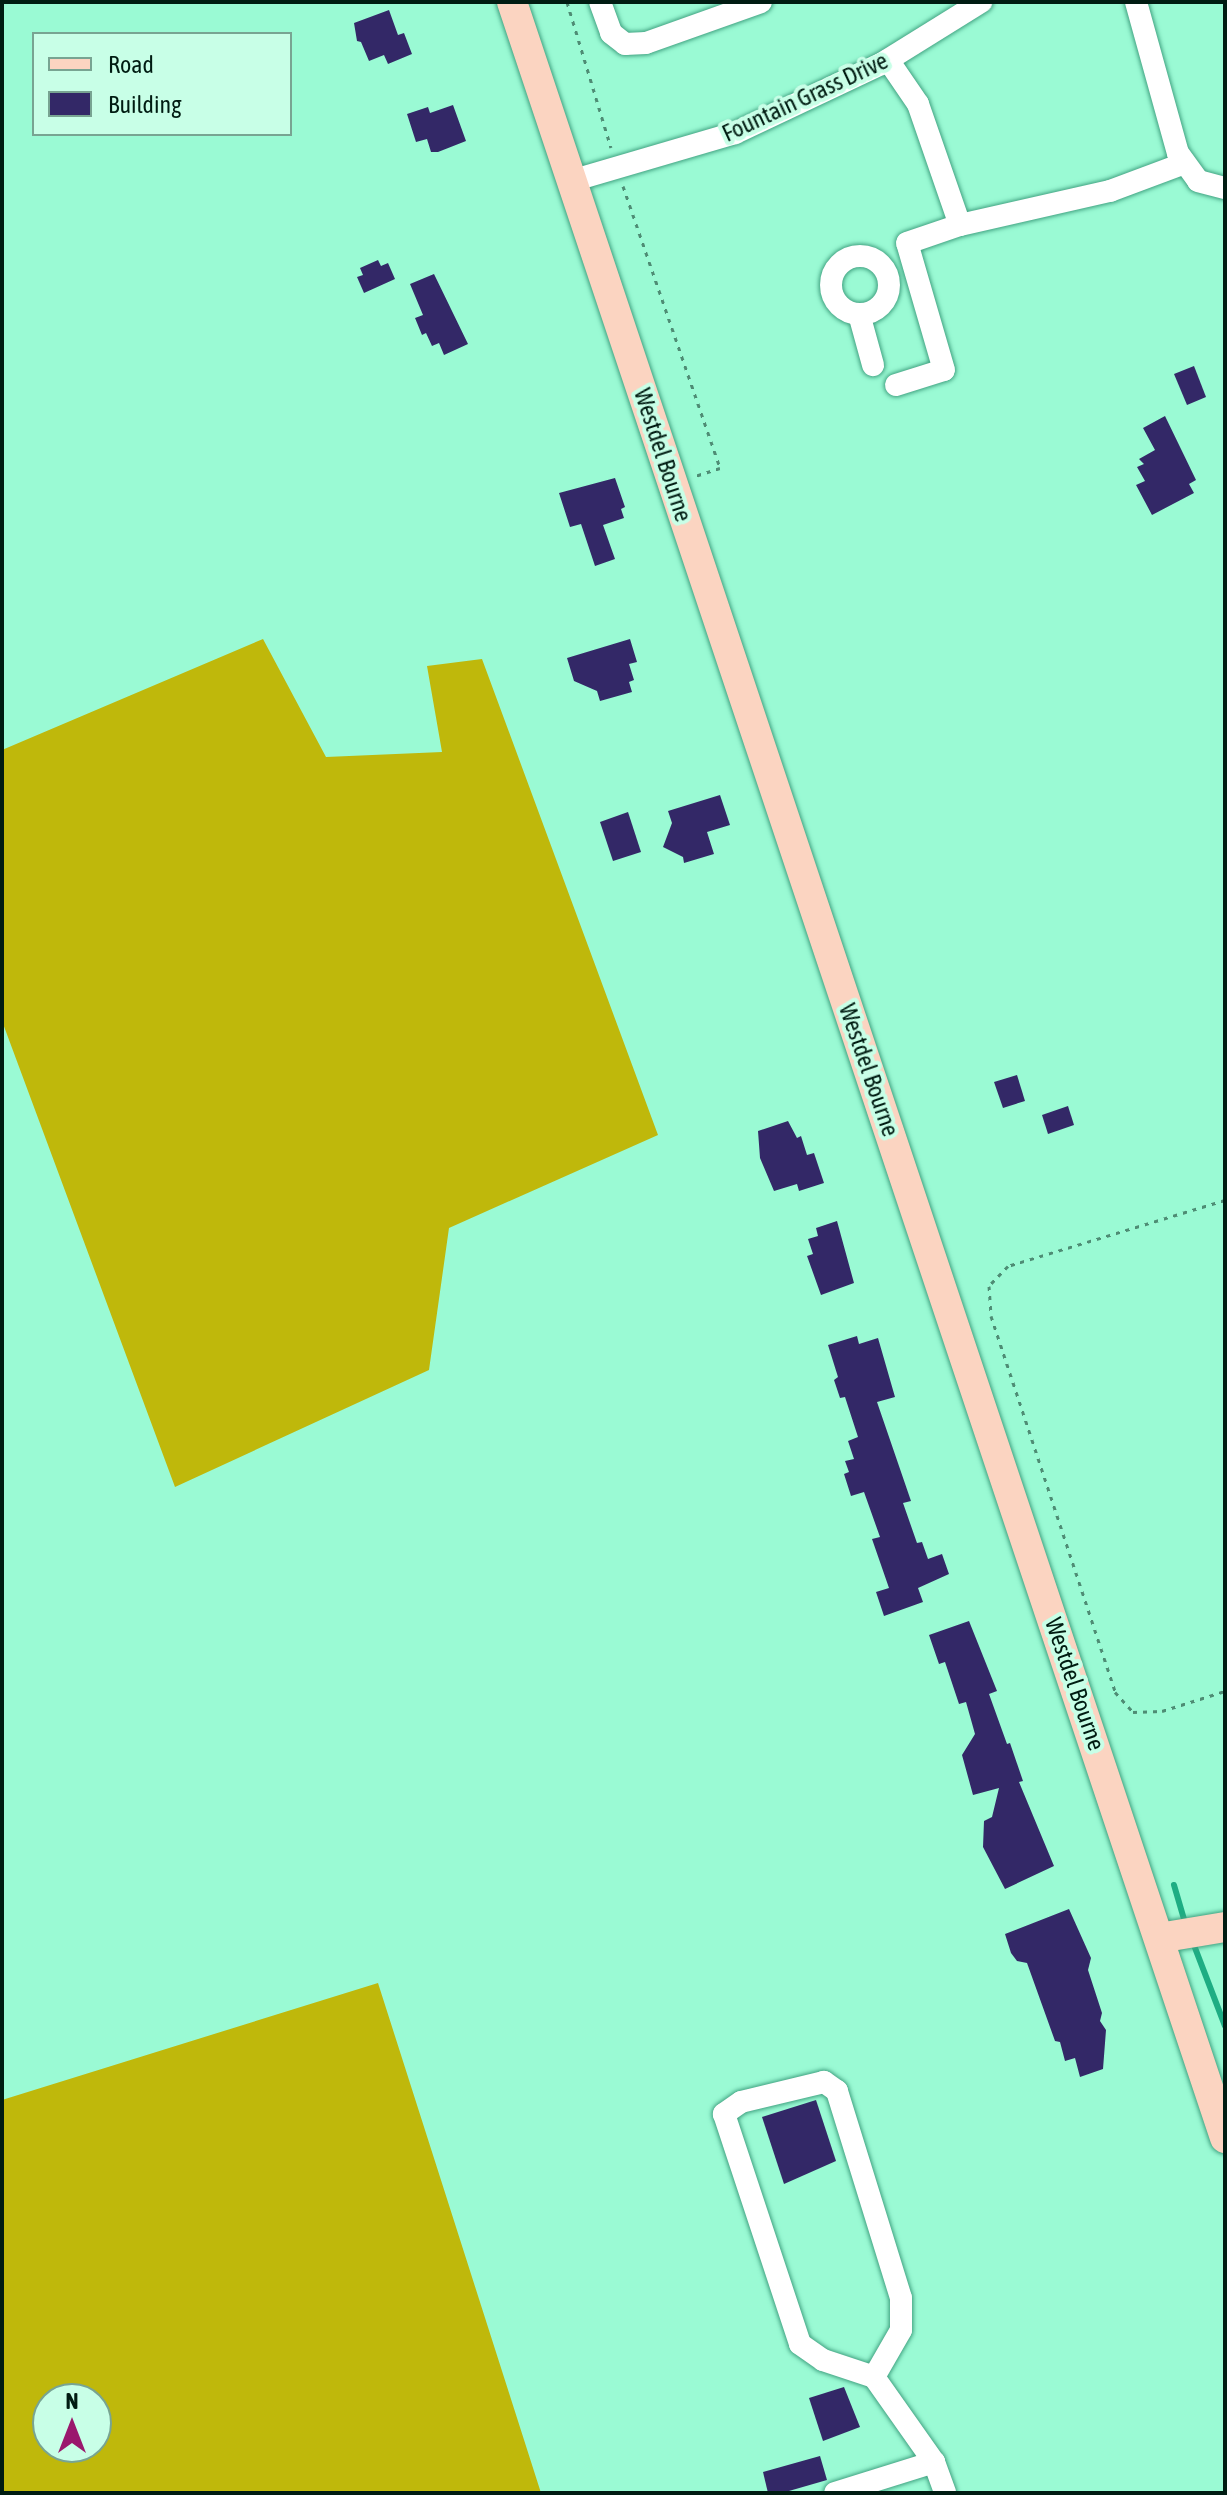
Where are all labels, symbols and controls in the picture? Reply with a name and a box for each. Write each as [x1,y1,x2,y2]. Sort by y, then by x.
legend [32,32,292,136]
street label: Fountain Grass Drive [718,46,892,148]
text: Road [108,51,154,78]
text: Building [108,91,181,118]
street label: Westdel Bourne [628,385,698,525]
street label: Westdel Bourne [833,1000,905,1140]
street label: Westdel Bourne [1039,1614,1111,1754]
north arrow [32,2383,112,2463]
text: N [66,2388,78,2414]

